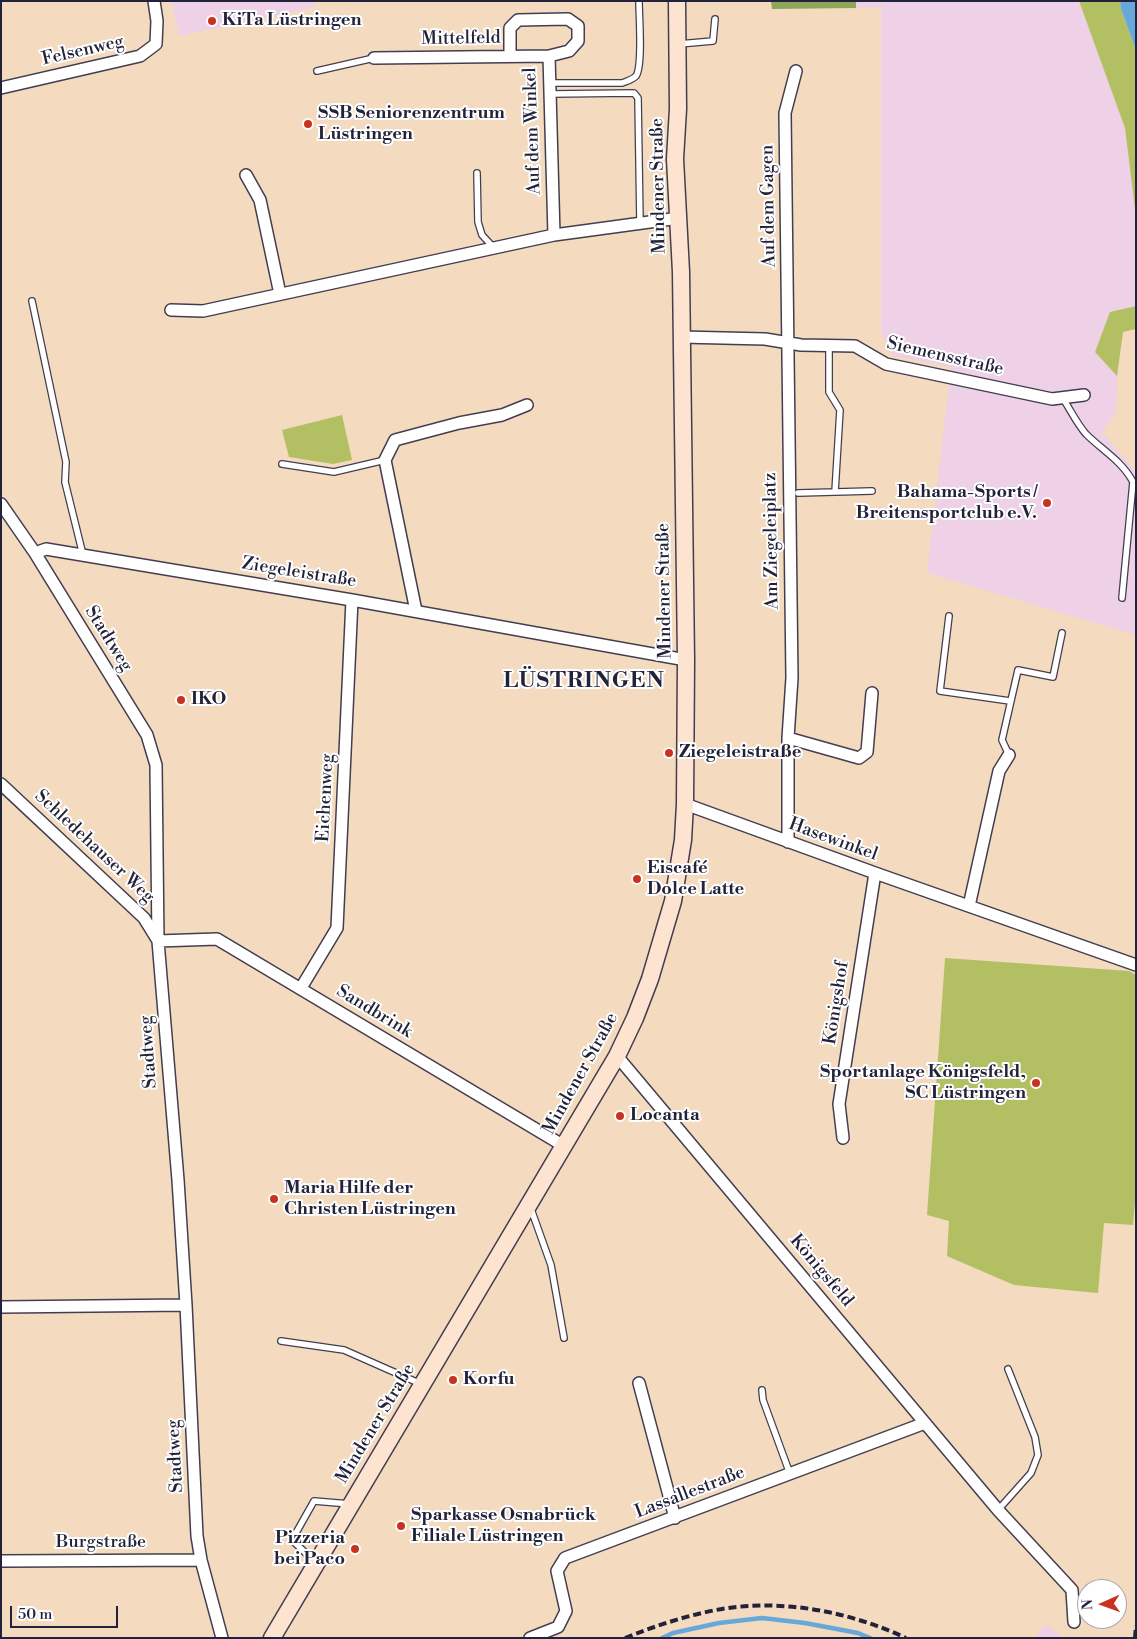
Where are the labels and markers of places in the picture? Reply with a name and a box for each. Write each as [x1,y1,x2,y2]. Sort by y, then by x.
place label: KiTa Lüstringen [222,10,362,32]
marker: KiTa Lüstringen [206,15,218,27]
place label: SSB Seniorenzentrum Lüstringen [318,103,505,146]
marker: SSB Seniorenzentrum Lüstringen [302,118,314,130]
place label: Bahama-Sports / Breitensportclub e.V. [856,482,1037,524]
marker: Bahama-Sports / Breitensportclub e.V. [1041,497,1053,509]
place label: IKO [191,689,226,711]
marker: IKO [175,694,187,706]
place label: Ziegeleistraße [679,742,801,764]
marker: Ziegeleistraße [663,747,675,759]
place label: Eiscafé Dolce Latte [647,858,744,901]
marker: Eiscafé Dolce Latte [631,873,643,885]
place label: Sportanlage Königsfeld, SC Lüstringen [820,1062,1026,1104]
marker: Sportanlage Königsfeld, SC Lüstringen [1030,1077,1042,1089]
place label: Locanta [630,1105,700,1127]
marker: Locanta [614,1110,626,1122]
place label: Maria Hilfe der Christen Lüstringen [284,1178,456,1220]
marker: Maria Hilfe der Christen Lüstringen [268,1193,280,1205]
place label: Korfu [463,1369,515,1391]
marker: Korfu [447,1374,459,1386]
place label: Sparkasse Osnabrück Filiale Lüstringen [411,1505,596,1548]
marker: Sparkasse Osnabrück Filiale Lüstringen [395,1520,407,1532]
place label: Pizzeria bei Paco [274,1528,345,1570]
marker: Pizzeria bei Paco [349,1543,361,1555]

